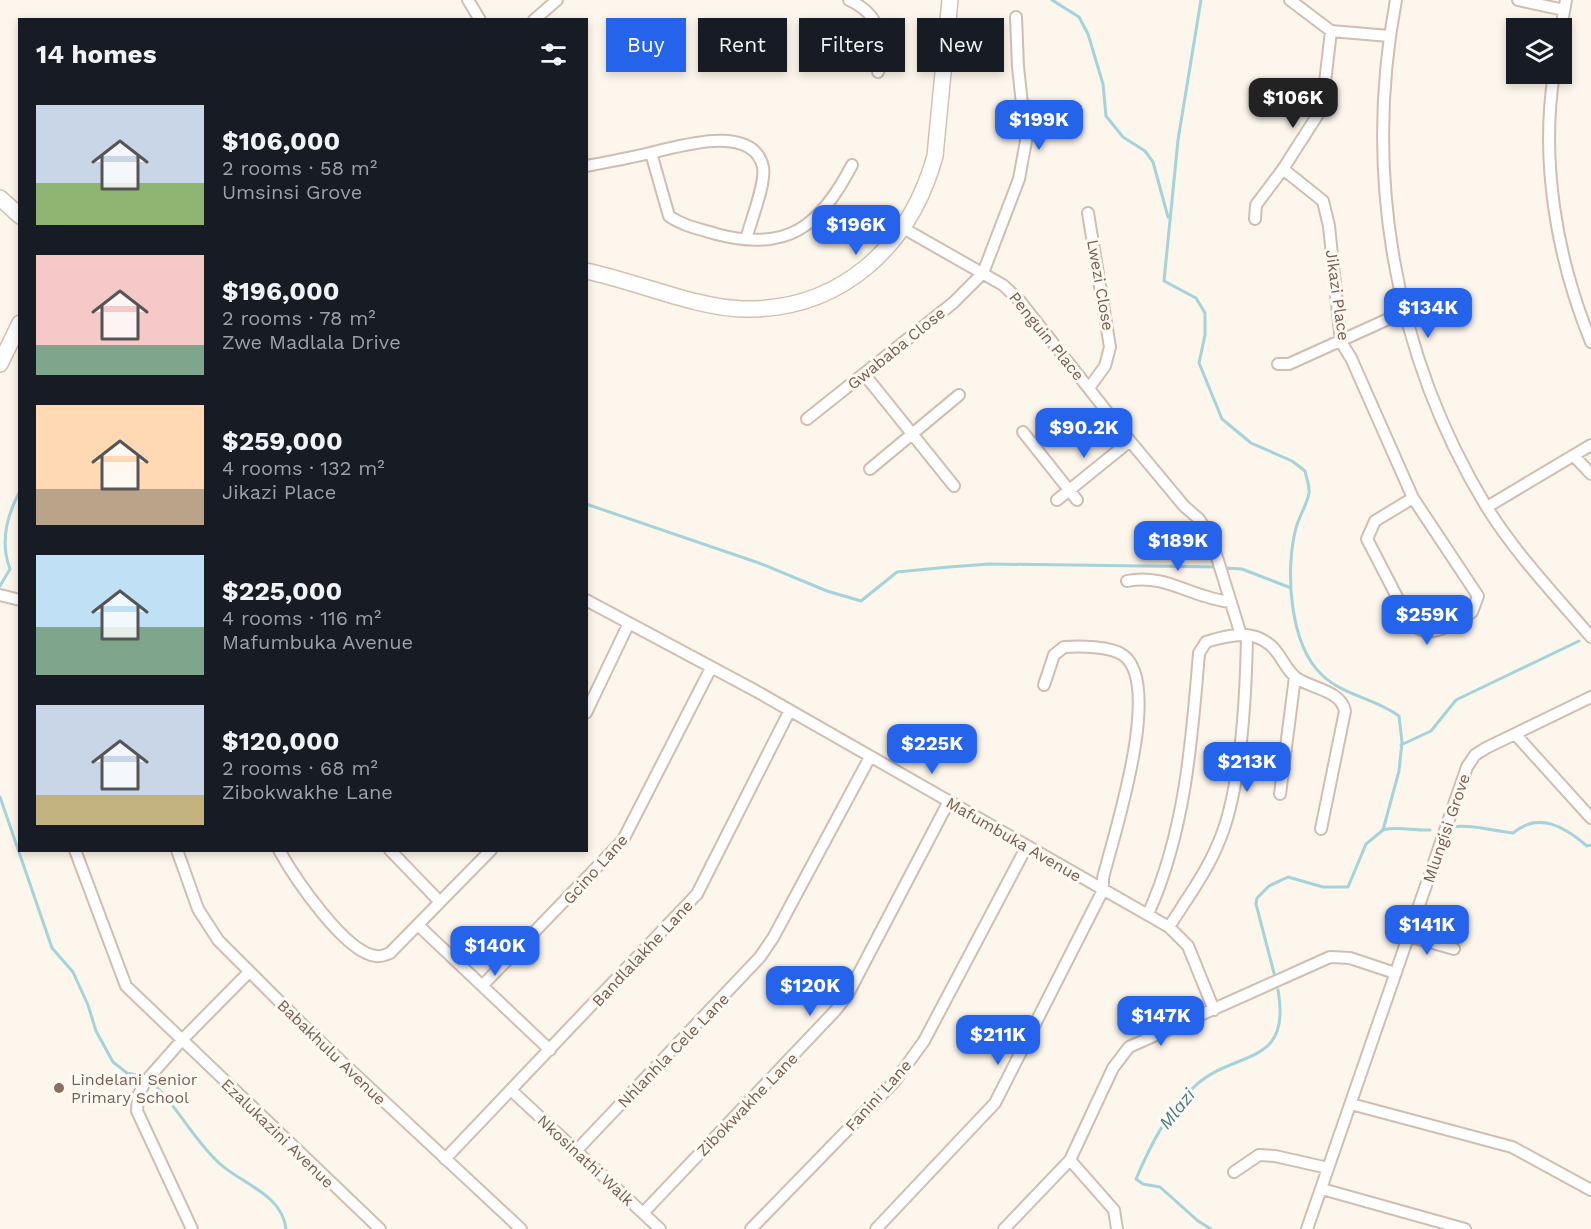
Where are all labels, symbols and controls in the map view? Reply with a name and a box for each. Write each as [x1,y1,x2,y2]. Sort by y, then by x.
chip: Buy [606,18,686,72]
chip: Rent [698,18,787,72]
chip: Filters [799,18,905,72]
chip: New [917,18,1004,72]
map controls [1506,18,1572,84]
button: layers [1506,18,1572,84]
icon: filters [537,38,570,71]
text: 14 homes [36,39,157,69]
pin: $106K [1251,78,1335,129]
text: $106K [1263,85,1323,109]
pin: $199K [997,100,1081,151]
text: $199K [1009,107,1069,131]
text: $106,000 [222,126,340,156]
icon: home [84,129,156,201]
text: 2 rooms · 58 m² [222,156,377,180]
text: Umsinsi Grove [222,180,362,204]
pin: $196K [814,205,898,256]
text: $196K [826,212,886,236]
street label: Lwezi Close [1083,238,1118,332]
street label: Jikazi Place [1322,249,1353,342]
text: $196,000 [222,276,339,306]
icon: home [84,279,156,351]
street label: Penguin Place [1005,288,1088,385]
pin: $134K [1386,288,1470,339]
text: $134K [1398,295,1458,319]
street label: Gwababa Close [844,303,949,394]
text: 2 rooms · 78 m² [222,306,376,330]
text: Zwe Madlala Drive [222,330,401,354]
pin: $90.2K [1035,408,1133,459]
text: $90.2K [1049,415,1119,439]
text: $259,000 [222,426,343,456]
icon: home [84,429,156,501]
text: 4 rooms · 132 m² [222,456,385,480]
text: Jikazi Place [222,480,336,504]
pin: $189K [1136,521,1220,572]
text: $189K [1148,528,1208,552]
text: $225,000 [222,576,342,606]
icon: home [84,579,156,651]
pin: $259K [1385,595,1469,646]
text: $259K [1396,602,1458,626]
text: 4 rooms · 116 m² [222,606,381,630]
text: Mafumbuka Avenue [222,630,413,654]
pin: $225K [890,724,974,775]
text: $120,000 [222,726,339,756]
icon: home [84,729,156,801]
text: $225K [901,731,963,755]
pin: $213K [1205,742,1289,793]
text: $213K [1217,749,1277,773]
text: 2 rooms · 68 m² [222,756,378,780]
street label: Mlungisi Grove [1419,771,1474,885]
text: Zibokwakhe Lane [222,780,393,804]
street label: Mafumbuka Avenue [943,793,1085,886]
street label: Gcino Lane [559,830,632,908]
street label: Bandlalakhe Lane [588,896,697,1011]
pin: $141K [1385,905,1469,956]
text: $141K [1399,912,1455,936]
pin: $140K [453,926,537,977]
text: $140K [464,933,526,957]
pin: $120K [768,966,852,1017]
text: $120K [780,973,840,997]
street label: Nhlanhla Cele Lane [614,989,733,1112]
street label: Babakhulu Avenue [273,996,390,1109]
pin: $147K [1119,996,1203,1047]
text: $147K [1131,1003,1191,1027]
pin: $211K [956,1015,1040,1066]
text: $211K [970,1022,1026,1046]
street label: Zibokwakhe Lane [693,1049,802,1160]
street label: Fanini Lane [841,1056,915,1135]
place label: Lindelani Senior Primary School [71,1070,198,1107]
street label: Ezalukazini Avenue [217,1075,338,1192]
marker: Lindelani Senior Primary School [52,1081,66,1095]
water label: Mlazi [1154,1083,1200,1133]
street label: Nkosinathi Walk [533,1111,638,1210]

